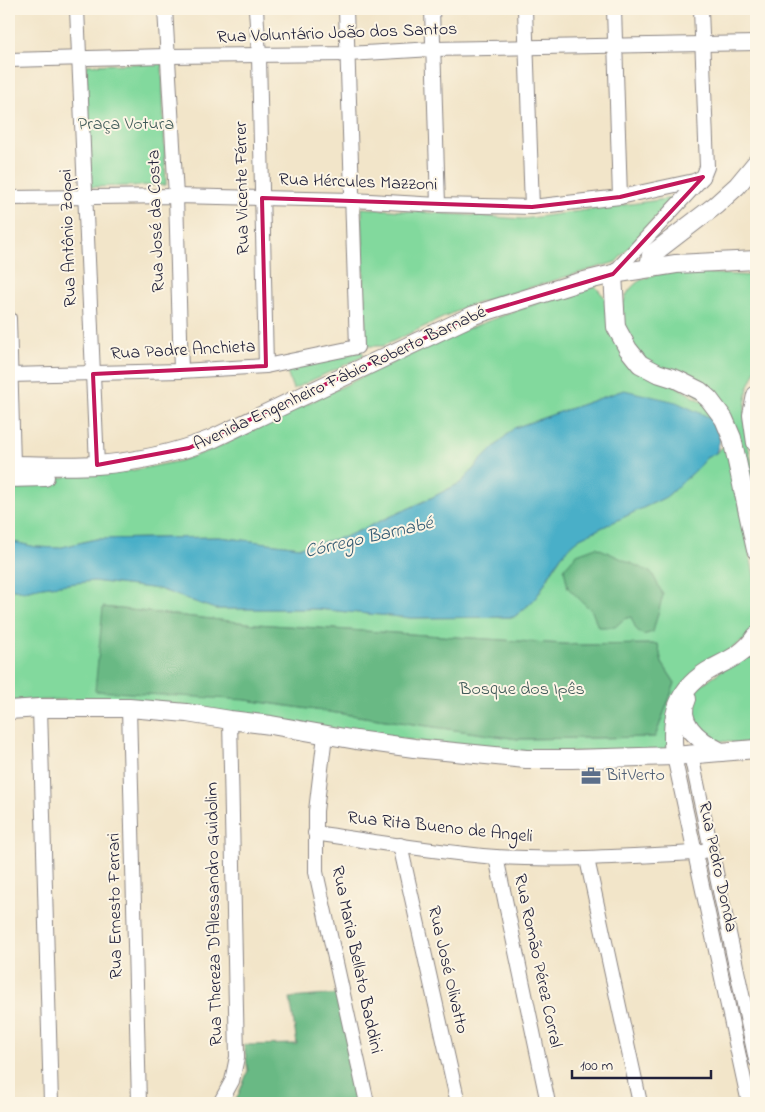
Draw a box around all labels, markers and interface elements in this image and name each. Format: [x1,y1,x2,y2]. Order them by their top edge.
street label: Rua Voluntário João dos Santos [216,17,458,51]
park label: Praça Votura [78,112,174,138]
street label: Rua Vicente Férrer [229,121,257,255]
street label: Rua José da Costa [142,149,172,293]
street label: Rua Hércules Mazzoni [278,167,438,199]
street label: Rua Antônio Zoppi [54,169,84,307]
street label: Avenida Engenheiro Fábio Roberto Barnabé [190,299,492,459]
street label: Rua Padre Anchieta [110,334,256,368]
water label: Córrego Barnabé [302,510,437,567]
park label: Bosque dos Ipês [458,677,585,703]
place label: BitVerto [605,763,665,789]
office icon: BitVerto [580,765,602,787]
street label: Rua Thereza D'Alessandro Guidolim [200,782,230,1046]
street label: Rua Pedro Donda [690,799,744,935]
street label: Rua Rita Bueno de Angeli [346,805,534,852]
street label: Rua Ernesto Ferrari [102,833,130,979]
street label: Rua Maria Bellato Baddini [323,864,389,1056]
street label: Rua Romão Pérez Corral [506,872,568,1050]
street label: Rua José Olivatto [420,903,474,1037]
scale bar [572,1047,711,1079]
text: 100 m [580,1055,613,1077]

